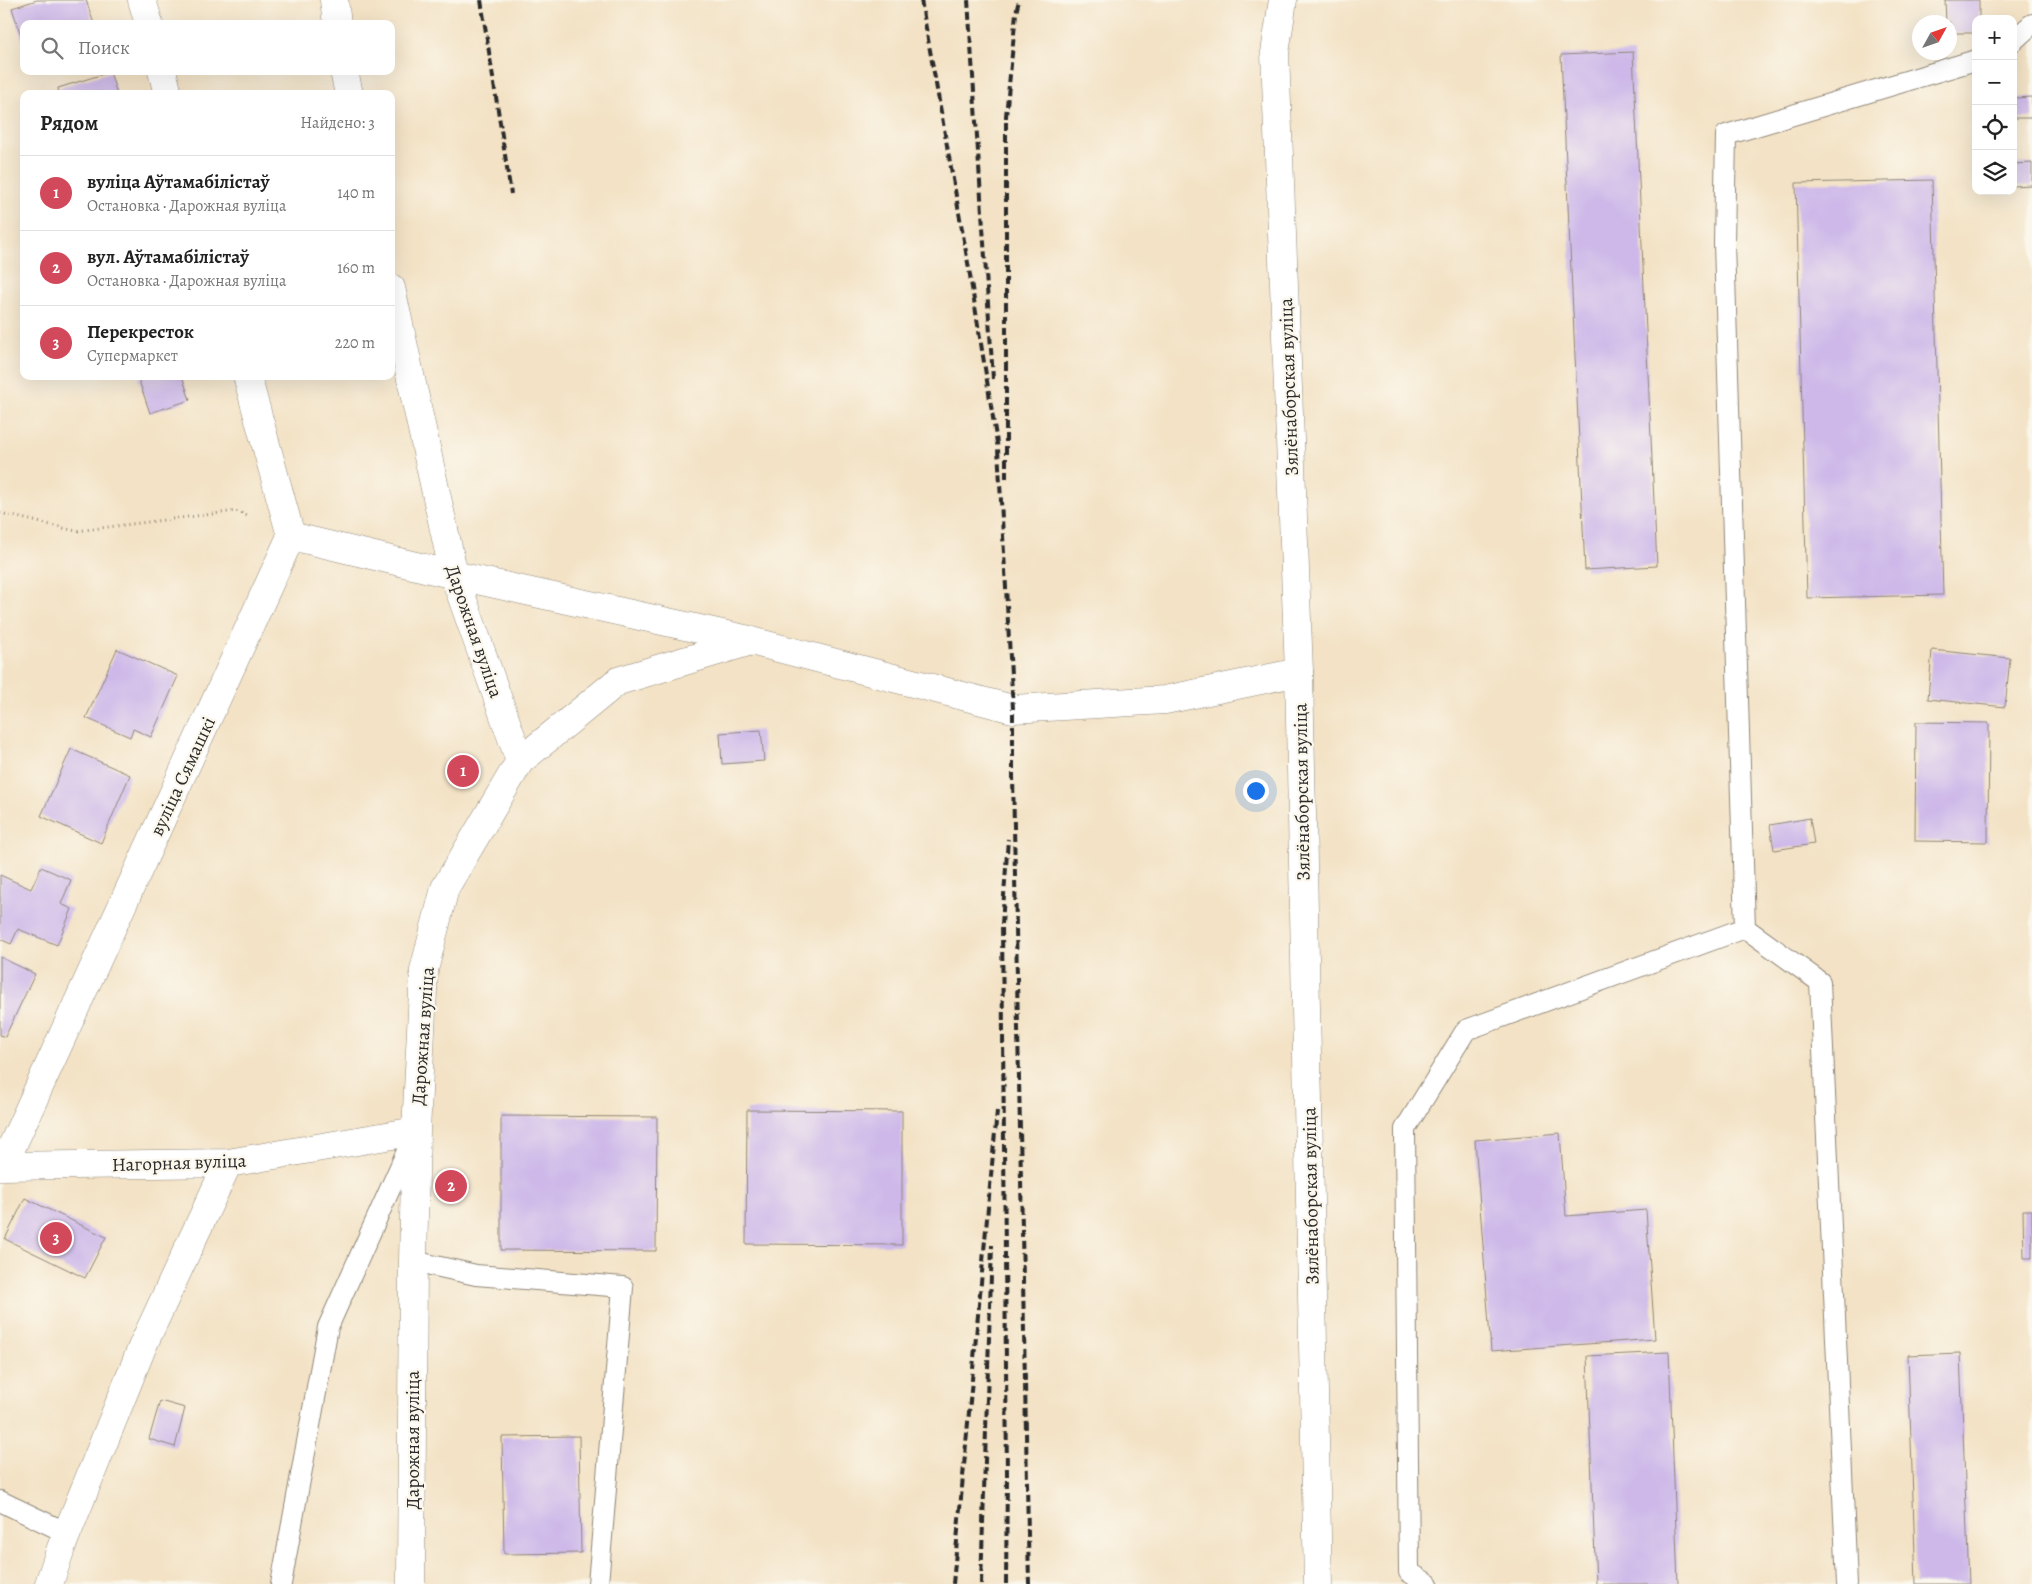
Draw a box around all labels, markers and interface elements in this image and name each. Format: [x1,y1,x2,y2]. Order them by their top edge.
north arrow [1912,15,1957,60]
map controls [1972,15,2017,195]
button: + [1972,15,2017,60]
search box [20,20,395,75]
icon: search [38,34,66,62]
text: Поиск [78,35,130,61]
button: − [1972,60,2017,105]
button: locate [1972,105,2017,150]
text: Рядом [40,109,98,137]
text: Найдено: 3 [300,112,375,134]
button: layers [1972,150,2017,195]
text: вуліца Аўтамабілістаў [87,169,270,195]
text: 1 [53,182,59,204]
text: 140 m [337,182,375,204]
text: Остановка · Дарожная вуліца [87,195,286,217]
text: вул. Аўтамабілістаў [87,244,249,270]
text: 2 [52,257,60,279]
text: 160 m [337,257,375,279]
text: Остановка · Дарожная вуліца [87,270,286,292]
street label: Зялёнаборская вуліца [1273,297,1305,476]
text: Перекресток [87,319,194,345]
text: 3 [53,332,59,354]
text: 220 m [335,332,375,354]
text: Супермаркет [87,345,178,367]
street label: Дарожная вуліца [439,561,509,701]
street label: Зялёнаборская вуліца [1287,703,1317,881]
street label: вуліца Сямашкі [144,713,222,840]
pin: 1 [447,752,479,790]
your location [1243,778,1269,804]
street label: Дарожная вуліца [405,966,441,1106]
street label: Зялёнаборская вуліца [1296,1107,1326,1285]
street label: Нагорная вуліца [111,1148,247,1178]
pin: 2 [435,1167,467,1205]
pin: 3 [40,1219,72,1257]
street label: Дарожная вуліца [400,1370,426,1509]

